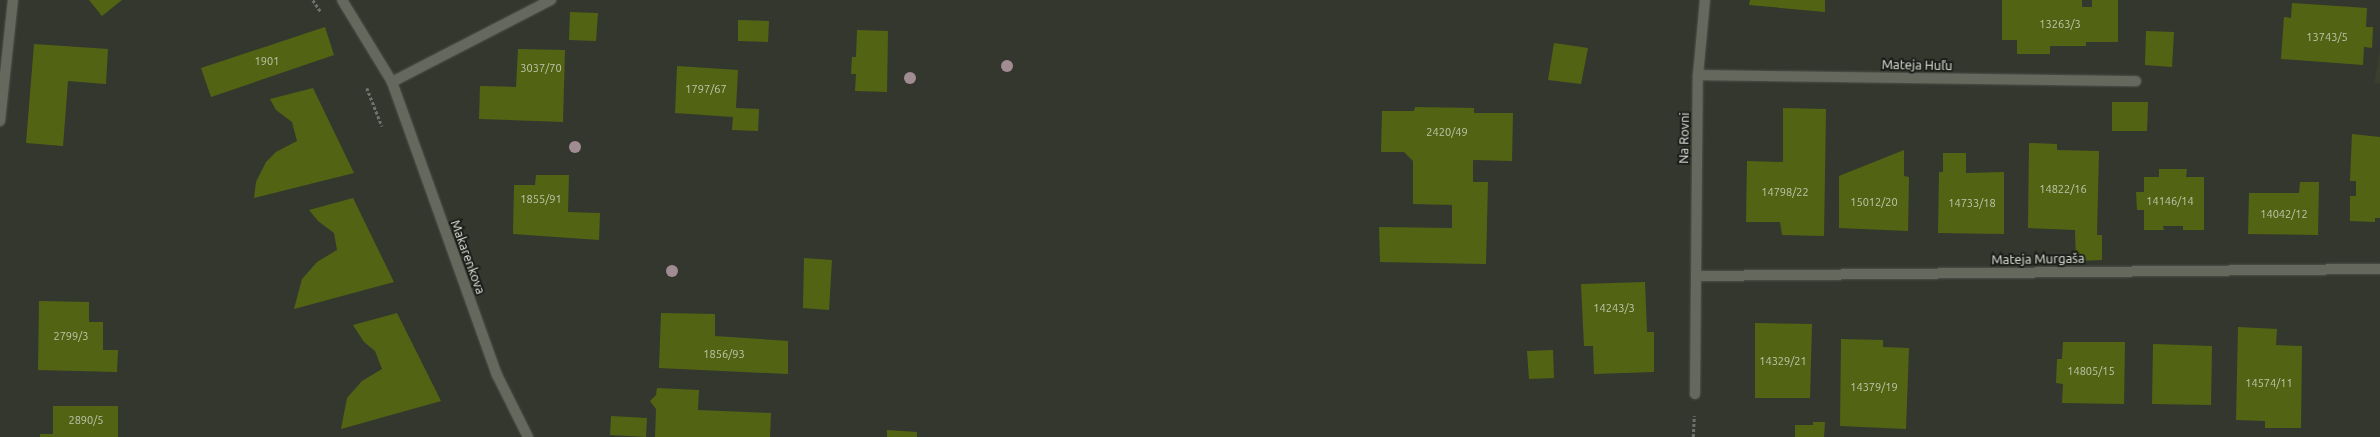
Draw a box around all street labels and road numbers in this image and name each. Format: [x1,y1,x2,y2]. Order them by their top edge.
street label: Mateja Huľu [1882,57,1952,73]
street label: Na Rovni [1676,112,1692,164]
street label: Makarenkova [447,218,489,296]
street label: Mateja Murgaša [1991,250,2085,268]

